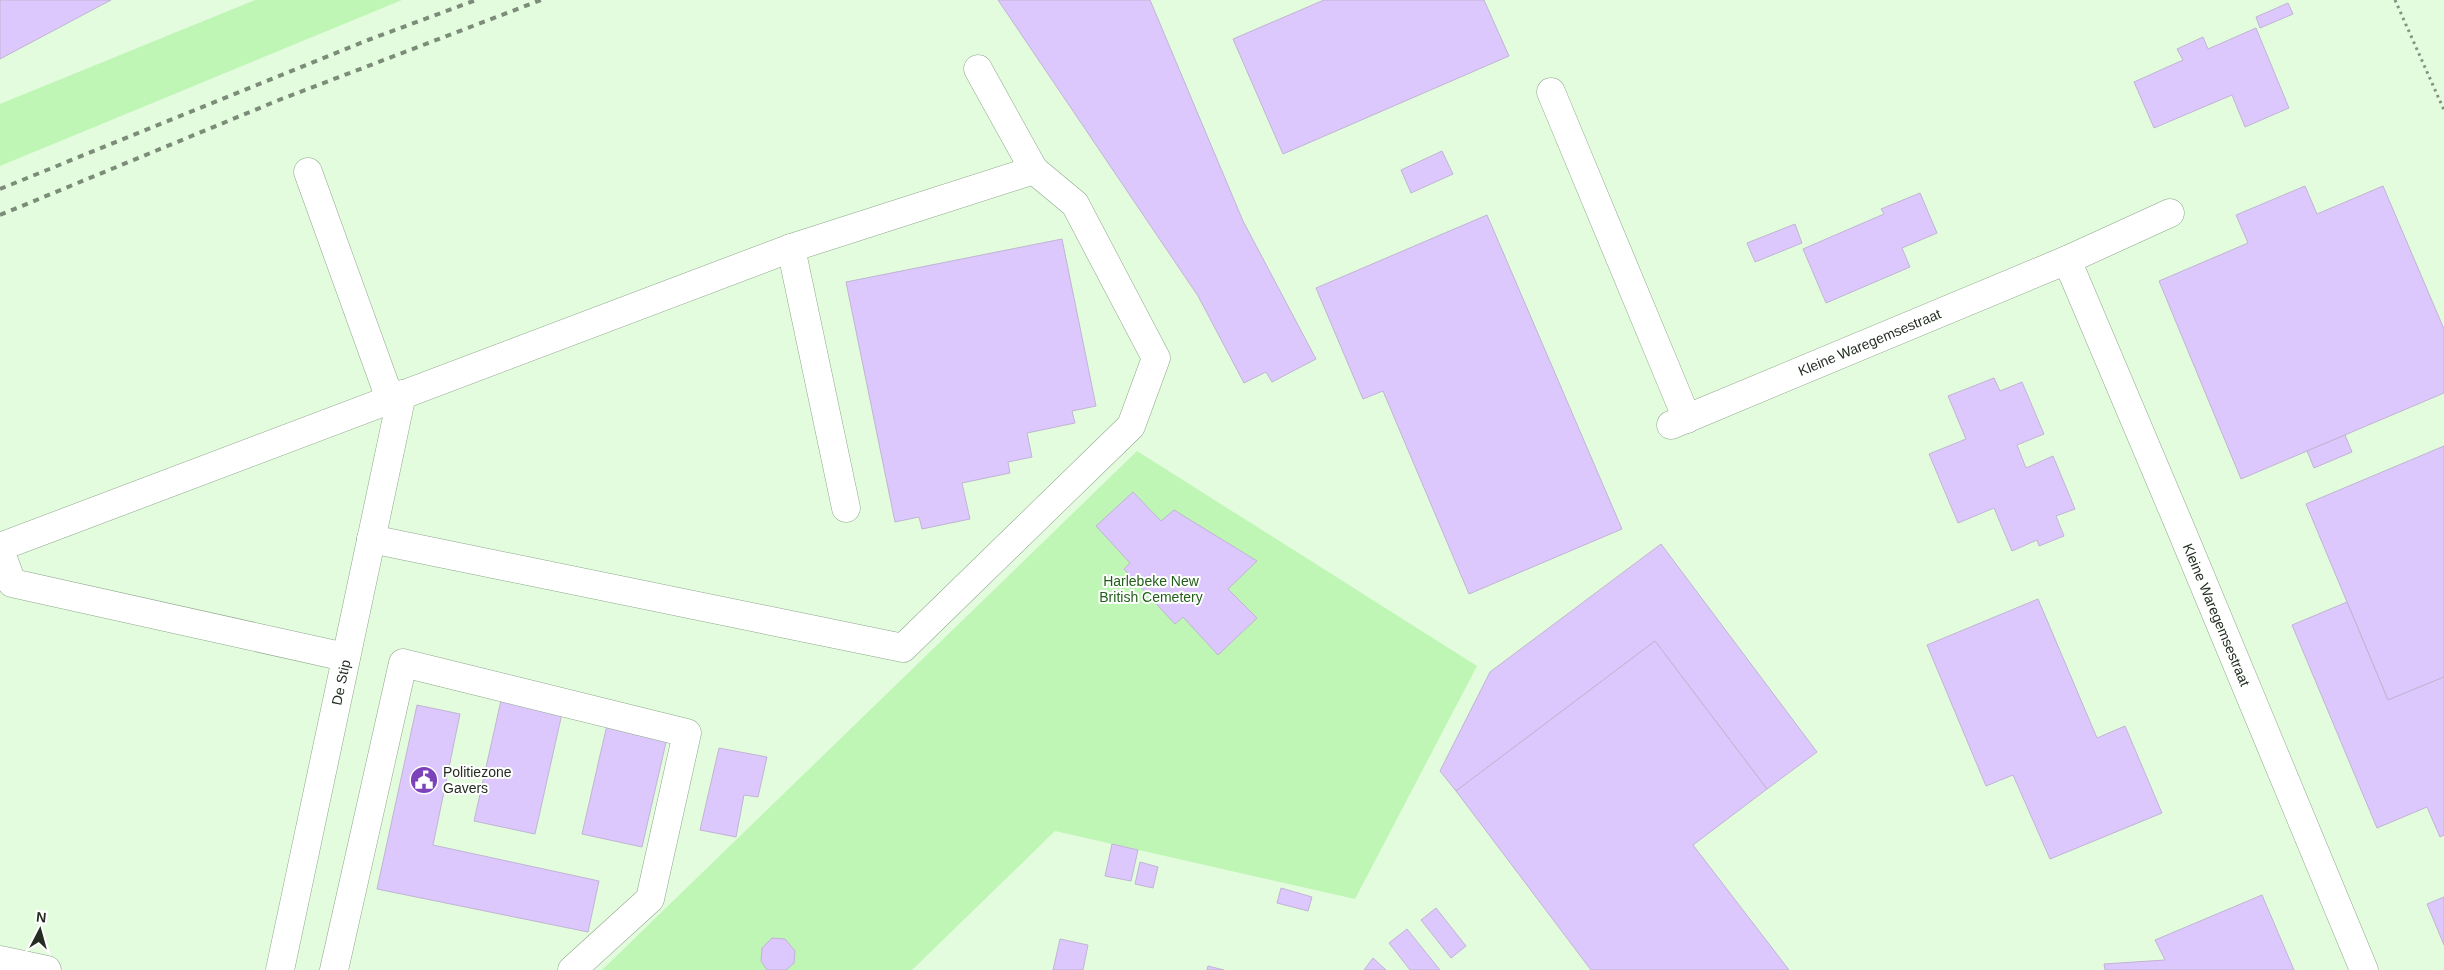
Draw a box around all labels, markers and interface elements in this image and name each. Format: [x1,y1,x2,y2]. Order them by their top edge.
street label: Kleine Waregemsestraat [1796,305,1943,379]
street label: Kleine Waregemsestraat [2180,541,2253,689]
park label: Harlebeke New British Cemetery [1099,573,1203,605]
street label: De Stip [328,658,354,707]
place label: Politiezone Gavers [443,764,512,796]
public building icon: Politiezone Gavers [409,765,439,795]
north arrow [15,905,65,955]
text: N [35,909,47,926]

